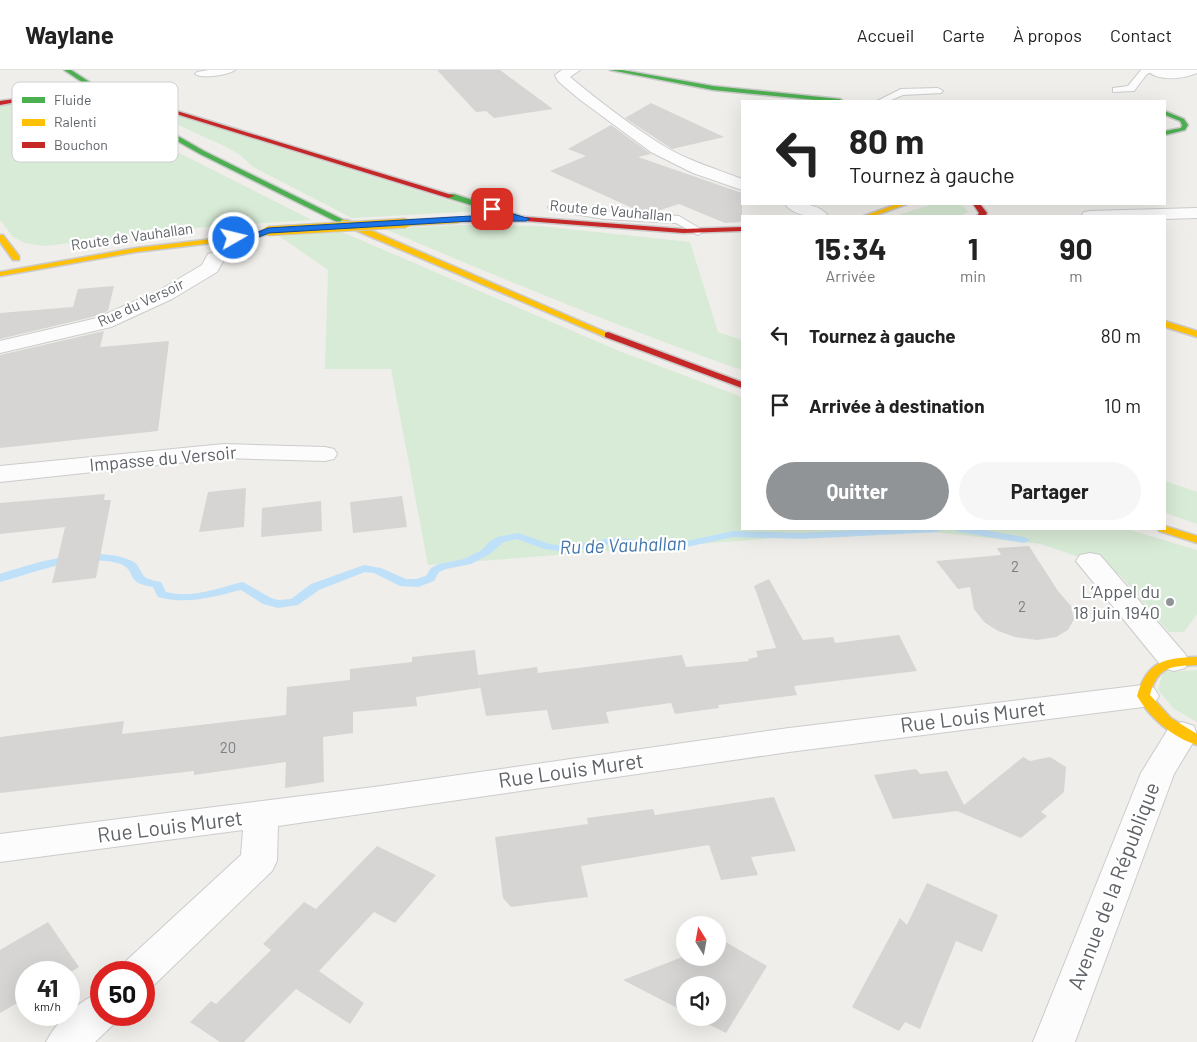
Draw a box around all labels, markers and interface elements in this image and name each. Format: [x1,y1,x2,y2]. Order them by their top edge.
text: Waylane [25,20,114,49]
text: Accueil [857,24,914,46]
text: Carte [942,24,985,46]
text: À propos [1013,24,1082,46]
text: Contact [1110,24,1172,46]
legend [12,82,178,162]
text: Fluide [54,91,91,108]
text: Ralenti [54,113,97,130]
text: 80 m [849,119,924,161]
icon: left [766,120,831,185]
text: Bouchon [54,136,108,153]
text: Tournez à gauche [849,161,1015,187]
pin [471,188,513,230]
icon: arrive [478,195,506,223]
street label: Route de Vauhallan [549,196,673,224]
position arrow [207,211,259,263]
street label: Route de Vauhallan [70,219,194,253]
text: 15:34 [814,230,887,266]
text: 1 [968,230,978,266]
text: 90 [1059,230,1092,266]
text: Arrivée [826,266,875,285]
text: min [960,266,986,285]
text: m [1069,266,1083,285]
street label: Rue du Versoir [94,274,187,330]
icon: left [766,321,794,349]
text: Tournez à gauche [809,324,956,347]
text: 80 m [1101,324,1141,347]
icon: arrive [766,391,794,419]
text: Arrivée à destination [809,394,985,417]
text: 10 m [1104,394,1141,417]
street label: Impasse du Versoir [89,441,238,475]
button: Quitter [766,462,949,520]
button: Partager [959,462,1141,520]
water label: Ru de Vauhallan [559,531,687,558]
house number: 2 [1011,557,1019,575]
place label: L’Appel du 18 juin 1940 [1073,580,1160,623]
marker: L’Appel du 18 juin 1940 [1164,596,1176,608]
house number: 2 [1018,597,1026,615]
street label: Rue Louis Muret [899,694,1047,737]
house number: 20 [220,738,236,756]
street label: Rue Louis Muret [497,747,645,792]
street label: Avenue de la République [1061,778,1164,993]
street label: Rue Louis Muret [96,804,244,847]
north arrow [676,916,726,966]
map controls [676,916,726,1026]
speed limit sign: 50 [90,961,155,1026]
text: 41 [37,972,58,1002]
button: sound [676,976,726,1026]
text: km/h [34,999,61,1013]

